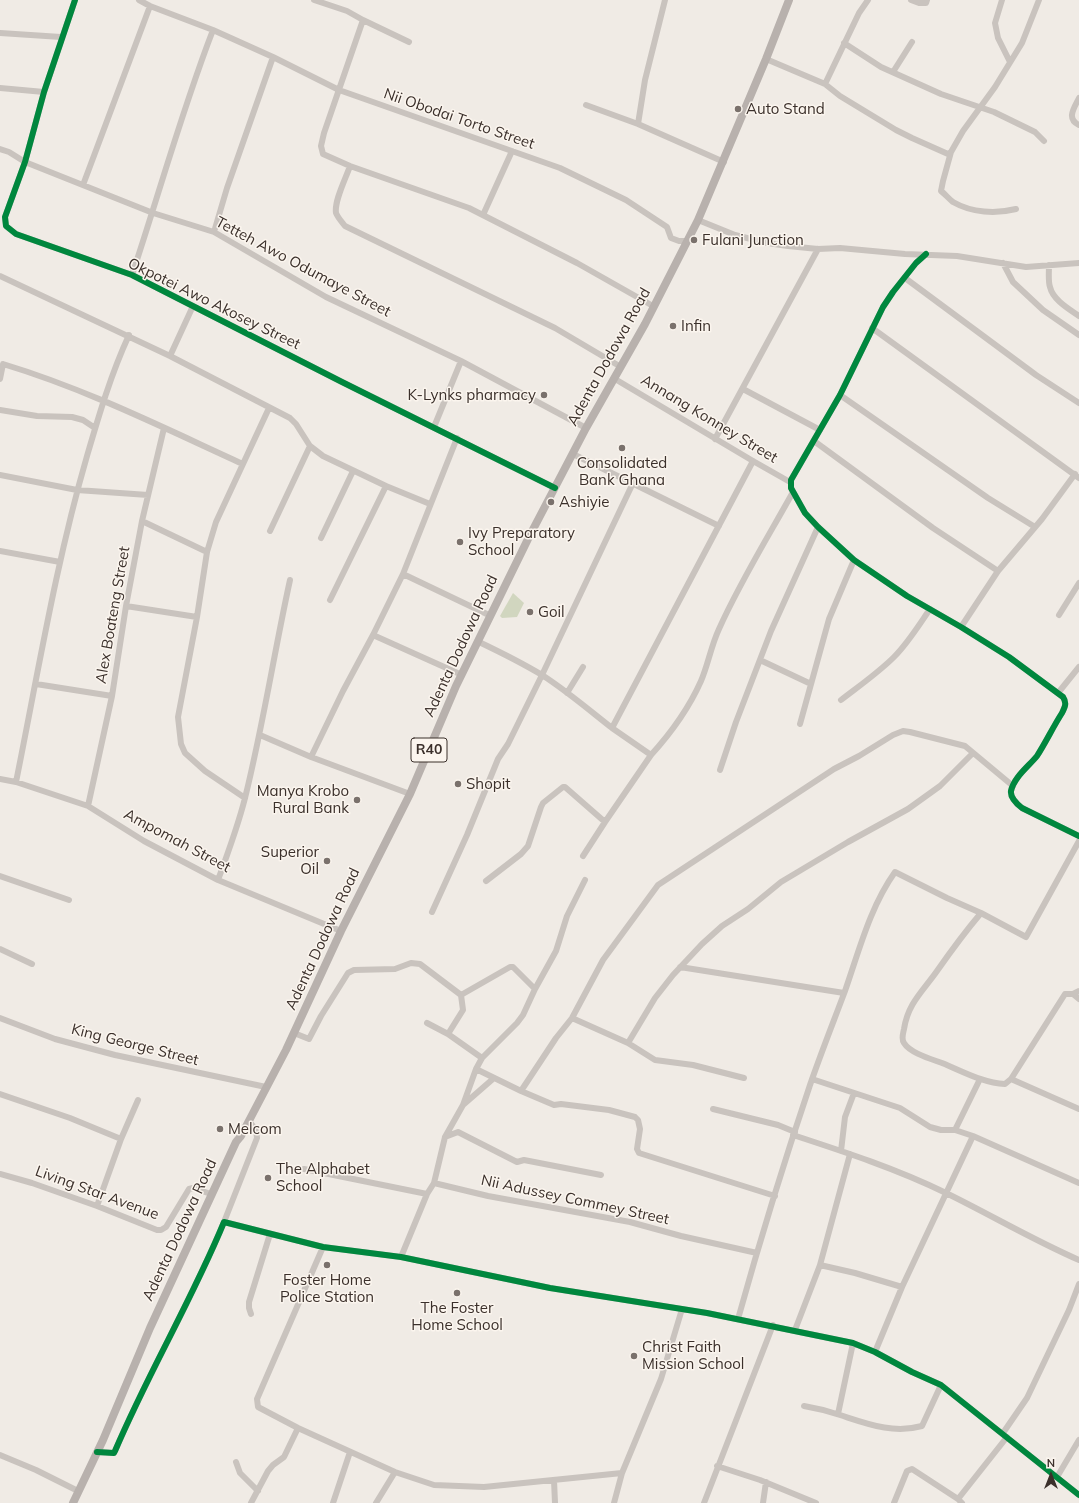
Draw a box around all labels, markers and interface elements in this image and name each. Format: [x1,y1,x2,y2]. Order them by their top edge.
street label: Nii Obodai Torto Street [381,85,537,153]
place label: Auto Stand [746,100,825,118]
marker: Auto Stand [733,104,743,114]
street label: Tetteh Awo Odumaye Street [212,213,394,321]
place label: Fulani Junction [702,231,804,249]
marker: Fulani Junction [689,235,699,245]
street label: Okpotei Awo Akosey Street [125,254,303,354]
street label: Adenta Dodowa Road [564,285,654,429]
place label: Infin [681,317,711,335]
marker: Infin [668,321,678,331]
street label: Annang Konney Street [637,371,781,467]
place label: K-Lynks pharmacy [407,386,536,404]
marker: K-Lynks pharmacy [539,390,549,400]
marker: Consolidated Bank Ghana [617,443,627,453]
place label: Consolidated Bank Ghana [577,454,667,489]
place label: Ashiyie [559,493,609,511]
marker: Ashiyie [546,497,556,507]
place label: Ivy Preparatory School [468,524,575,559]
marker: Ivy Preparatory School [455,537,465,547]
street label: Alex Boateng Street [92,545,134,685]
street label: Adenta Dodowa Road [420,572,502,720]
place label: Goil [538,603,565,621]
marker: Goil [525,607,535,617]
road number: R40 [411,738,447,762]
place label: Shopit [466,775,511,793]
marker: Shopit [453,779,463,789]
place label: Manya Krobo Rural Bank [257,782,349,817]
marker: Manya Krobo Rural Bank [352,795,362,805]
street label: Ampomah Street [121,805,233,877]
place label: Superior Oil [261,843,319,878]
marker: Superior Oil [322,856,332,866]
street label: Adenta Dodowa Road [282,865,364,1013]
street label: King George Street [70,1020,200,1070]
place label: Melcom [228,1120,282,1138]
marker: Melcom [215,1124,225,1134]
street label: Adenta Dodowa Road [139,1156,221,1304]
place label: The Alphabet School [276,1160,370,1195]
street label: Living Star Avenue [33,1162,161,1224]
street label: Nii Adussey Commey Street [479,1171,671,1229]
marker: The Alphabet School [263,1173,273,1183]
marker: Foster Home Police Station [322,1260,332,1270]
place label: Foster Home Police Station [280,1271,374,1306]
marker: The Foster Home School [452,1288,462,1298]
place label: The Foster Home School [411,1299,503,1334]
place label: Christ Faith Mission School [642,1338,744,1373]
marker: Christ Faith Mission School [629,1351,639,1361]
north arrow [1031,1455,1071,1495]
text: N [1047,1456,1055,1470]

